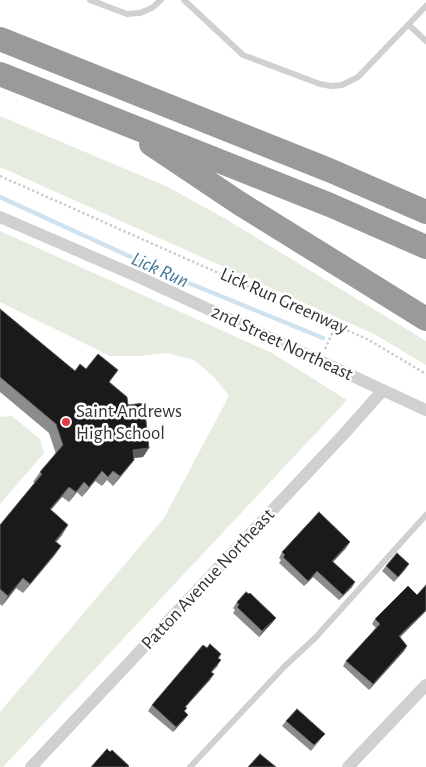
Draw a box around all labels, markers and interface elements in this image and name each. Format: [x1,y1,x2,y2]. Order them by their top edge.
water label: Lick Run [128,247,192,293]
street label: Lick Run Greenway [217,263,351,339]
street label: 2nd Street Northeast [208,300,356,386]
place label: Saint Andrews High School [76,400,182,444]
marker: Saint Andrews High School [60,416,72,428]
street label: Patton Avenue Northeast [137,504,279,654]

